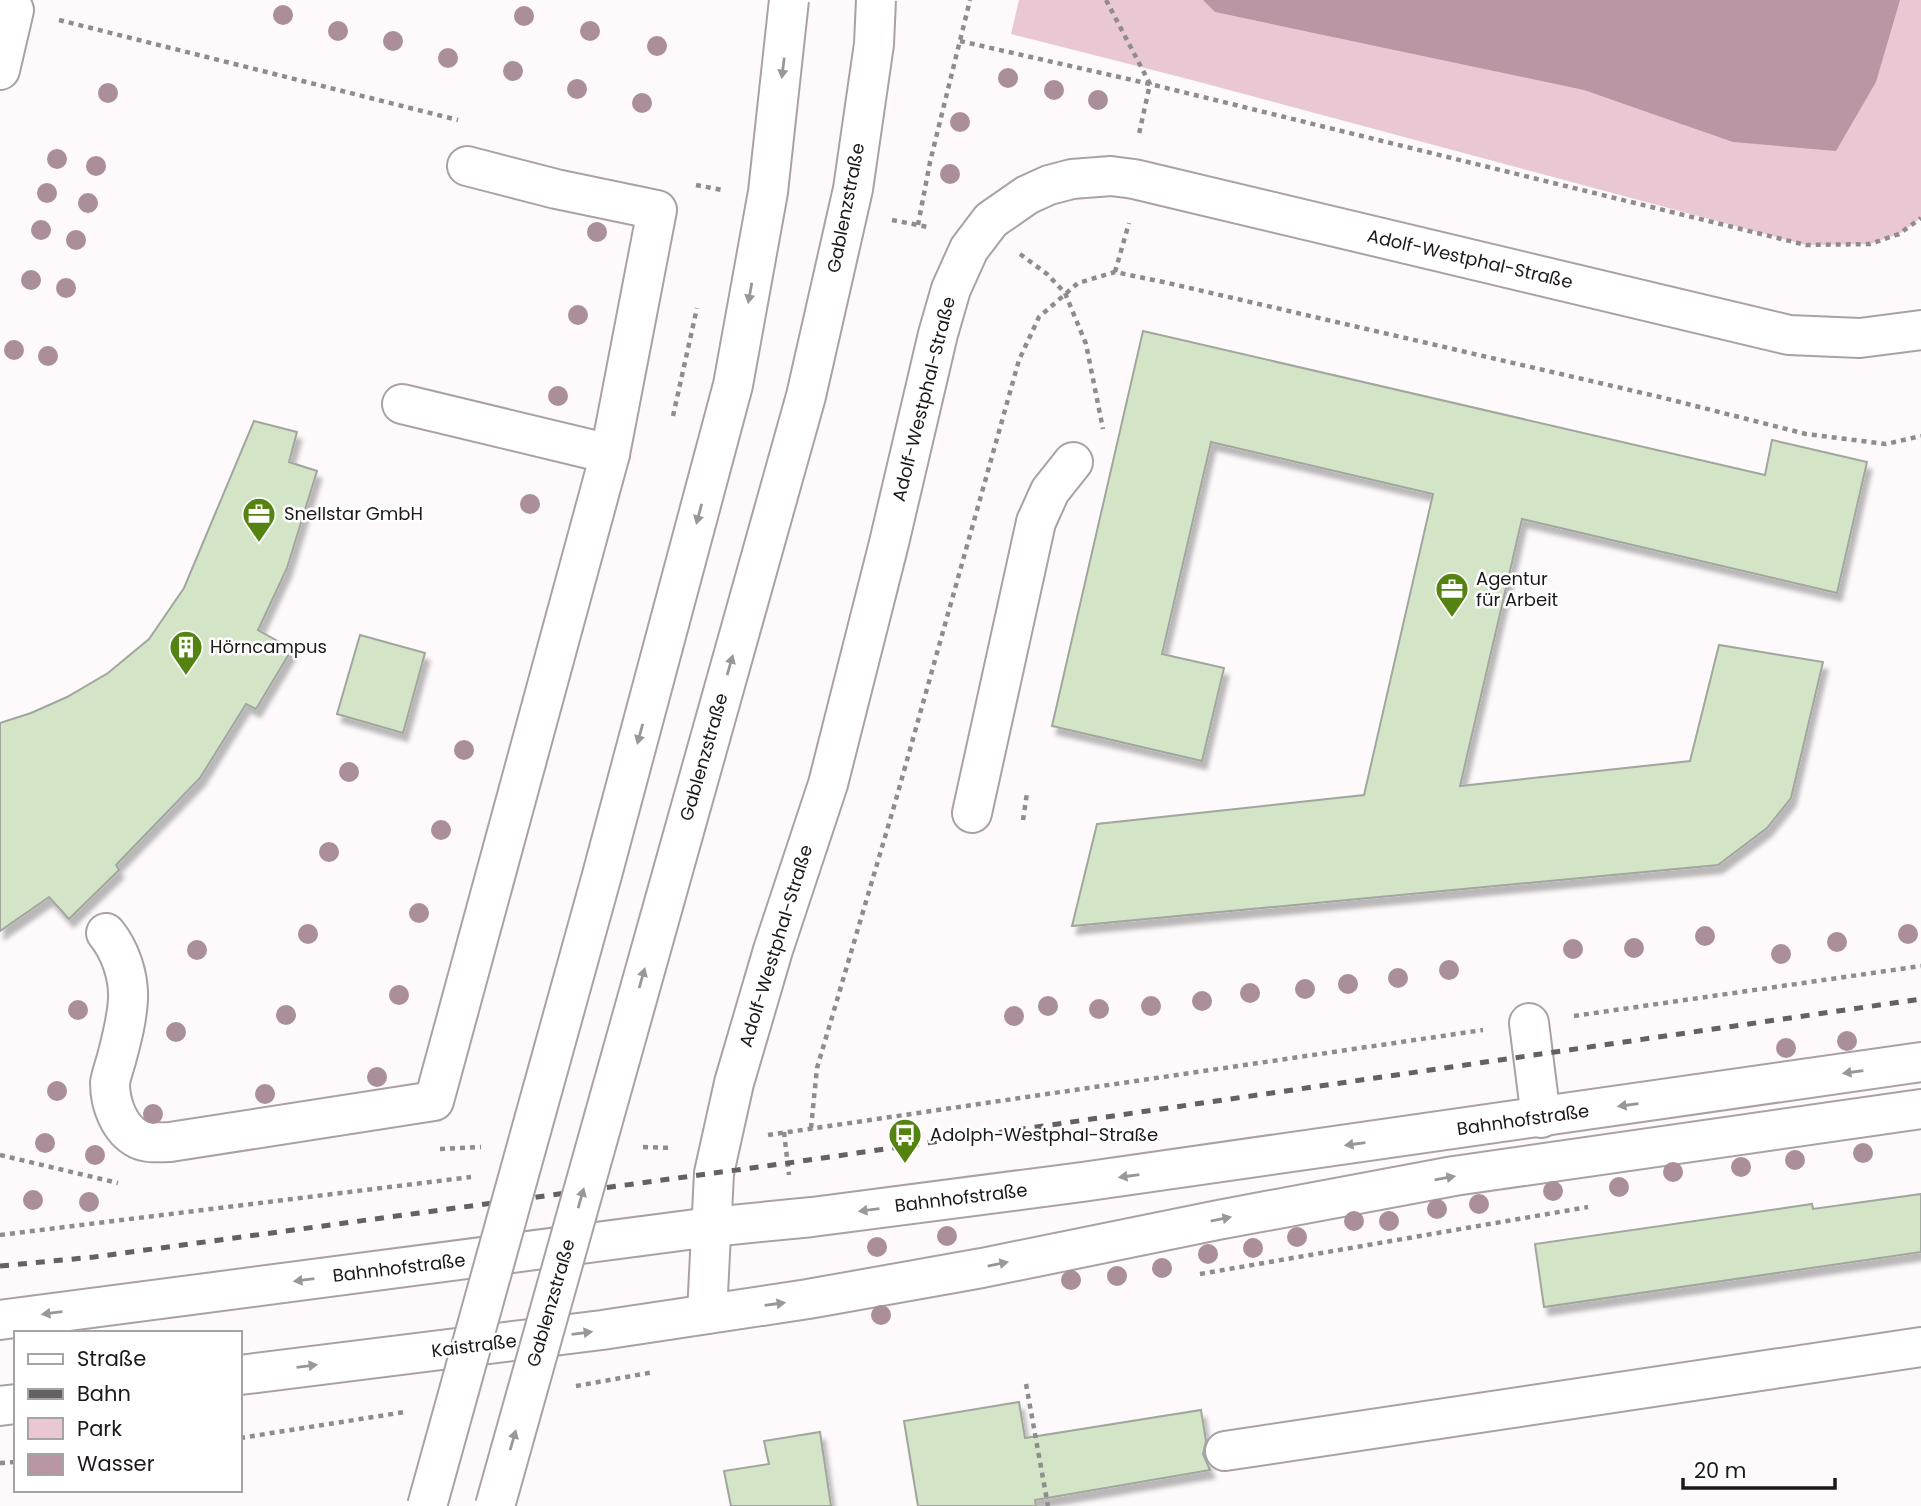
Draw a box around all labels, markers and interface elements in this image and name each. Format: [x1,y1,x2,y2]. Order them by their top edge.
one-way arrow [777,57,788,79]
street label: Gablenzstraße [821,141,870,275]
street label: Adolf-Westphal-Straße [1365,223,1575,294]
one-way arrow [744,282,755,304]
street label: Adolf-Westphal-Straße [886,294,961,504]
office icon: Snellstar GmbH [240,495,278,544]
place label: Snellstar GmbH [284,501,423,526]
one-way arrow [693,504,703,525]
place label: Agentur für Arbeit [1476,566,1558,612]
office icon: Agentur für Arbeit [1433,570,1471,619]
building icon: Hörncampus [167,628,205,677]
place label: Hörncampus [210,634,327,659]
one-way arrow [725,654,736,676]
street label: Gablenzstraße [673,690,734,824]
one-way arrow [634,723,645,745]
street label: Adolf-Westphal-Straße [733,842,818,1050]
one-way arrow [637,967,648,989]
one-way arrow [1842,1067,1864,1078]
street label: Bahnhofstraße [1455,1098,1591,1141]
one-way arrow [1617,1100,1639,1111]
bus stop icon: Adolph-Westphal-Straße [886,1116,924,1165]
place label: Adolph-Westphal-Straße [930,1122,1158,1147]
one-way arrow [1344,1139,1366,1150]
one-way arrow [1118,1170,1140,1181]
one-way arrow [1434,1172,1456,1183]
street label: Bahnhofstraße [893,1177,1029,1218]
one-way arrow [576,1186,587,1208]
one-way arrow [857,1205,879,1216]
one-way arrow [1210,1213,1232,1224]
street label: Gablenzstraße [520,1236,581,1370]
street label: Bahnhofstraße [331,1247,467,1288]
one-way arrow [987,1259,1009,1270]
one-way arrow [292,1275,314,1286]
one-way arrow [764,1299,786,1310]
one-way arrow [41,1308,63,1319]
one-way arrow [571,1327,593,1338]
street label: Kaistraße [430,1328,518,1363]
legend [14,1331,242,1492]
text: Straße [77,1344,146,1373]
one-way arrow [297,1361,319,1372]
text: Bahn [77,1379,131,1408]
text: Park [77,1414,122,1443]
one-way arrow [508,1429,519,1451]
scale bar [1683,1446,1835,1490]
text: Wasser [77,1449,155,1478]
text: 20 m [1694,1456,1747,1485]

